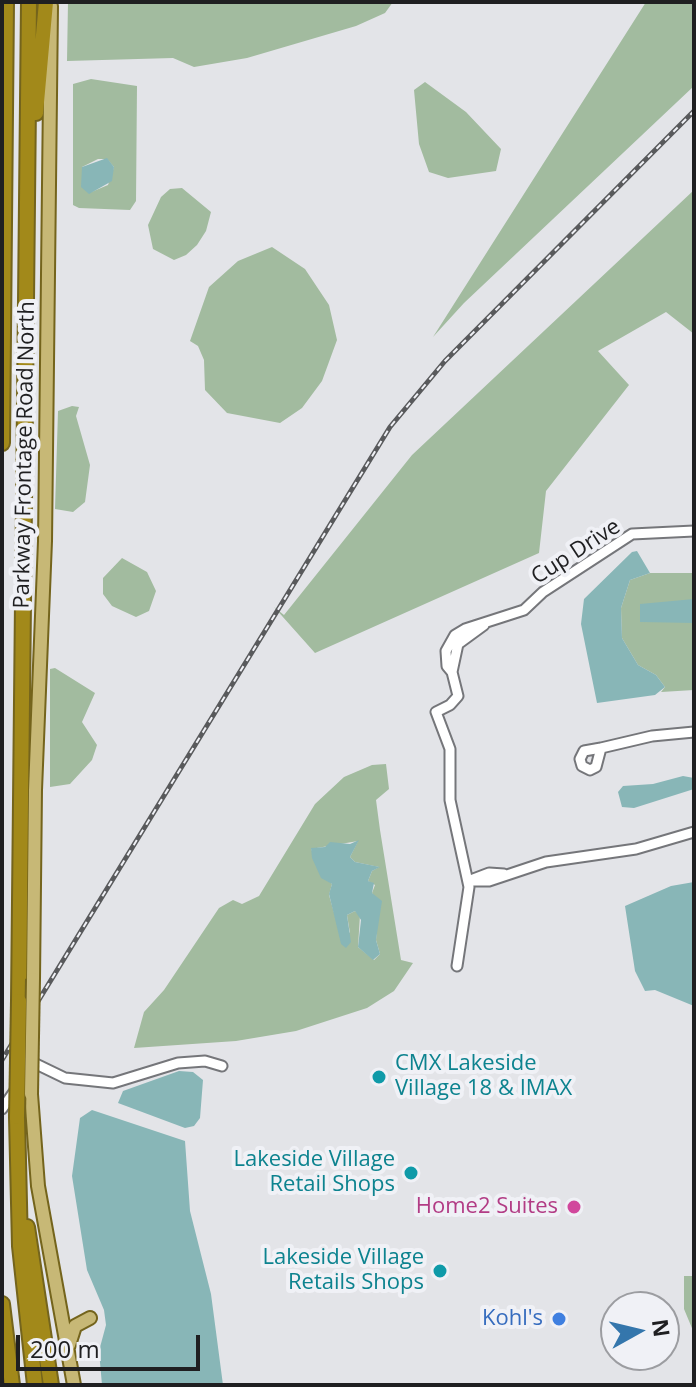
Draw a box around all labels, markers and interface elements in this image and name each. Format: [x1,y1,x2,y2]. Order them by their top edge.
street label: Parkway Frontage Road North [9,301,41,609]
street label: Cup Drive [527,514,625,590]
place label: CMX Lakeside Village 18 & IMAX [395,1051,572,1102]
marker: CMX Lakeside Village 18 & IMAX [370,1068,388,1086]
place label: Lakeside Village Retail Shops [234,1147,395,1198]
marker: Lakeside Village Retail Shops [402,1164,420,1182]
place label: Home2 Suites [416,1194,558,1220]
marker: Home2 Suites [565,1198,583,1216]
place label: Lakeside Village Retails Shops [263,1245,424,1296]
marker: Lakeside Village Retails Shops [431,1262,449,1280]
north arrow [600,1291,680,1371]
place label: Kohl's [482,1306,543,1332]
marker: Kohl's [550,1310,568,1328]
text: N [646,1317,678,1339]
scale bar [20,1319,204,1369]
text: 200 m [30,1332,100,1365]

